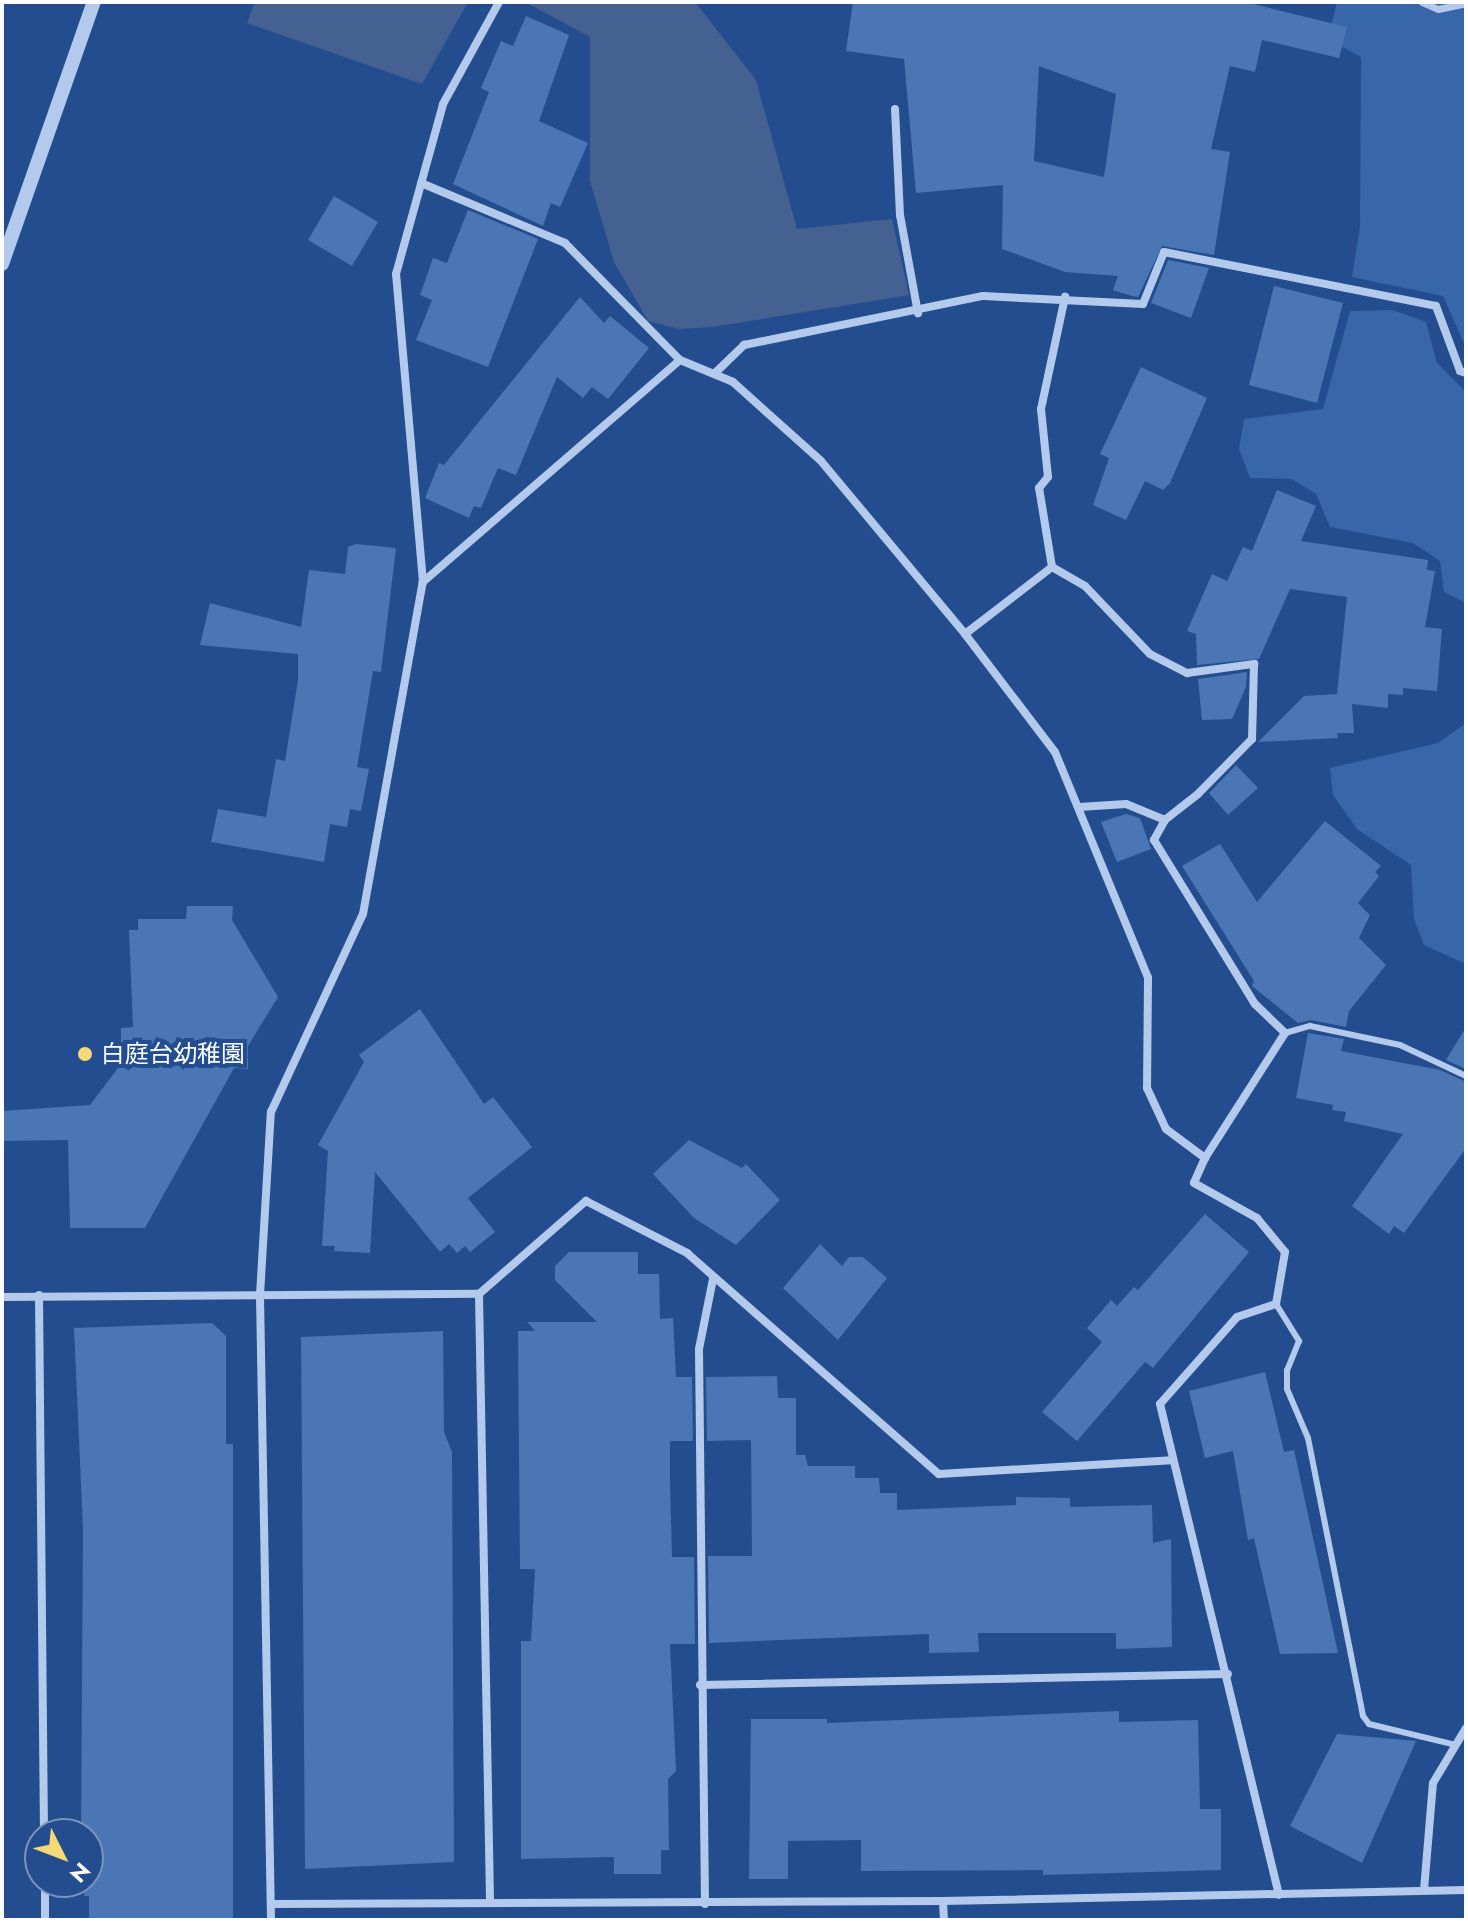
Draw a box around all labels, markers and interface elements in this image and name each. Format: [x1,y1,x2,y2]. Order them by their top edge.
place label: 白庭台幼稚園 [101,1040,245,1068]
marker: 白庭台幼稚園 [76,1045,94,1063]
north arrow [24,1818,104,1898]
text: N [63,1856,98,1890]

